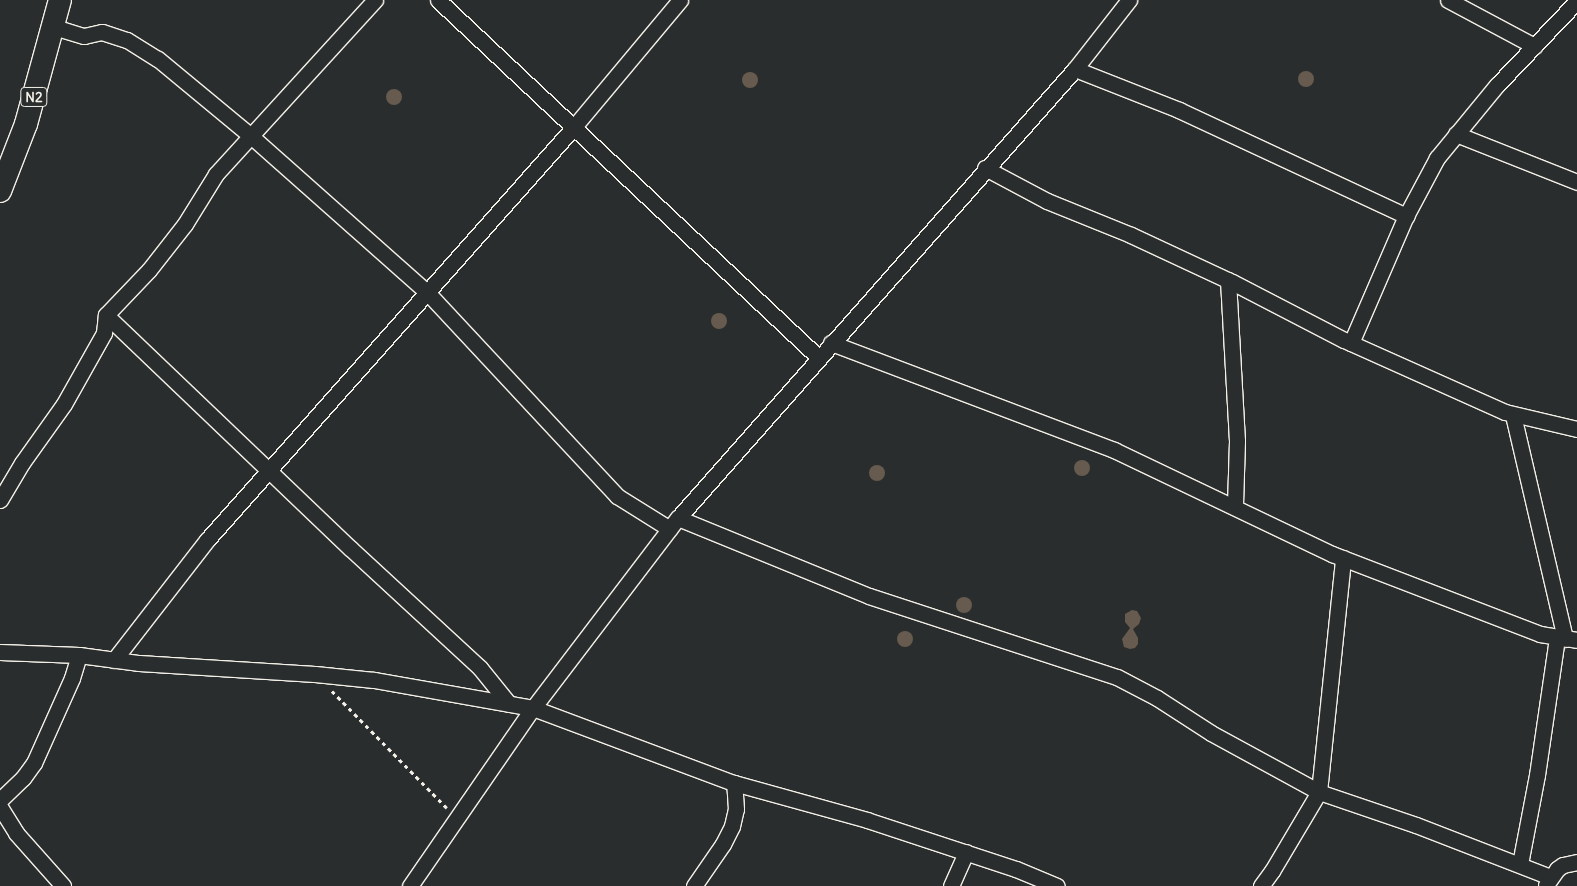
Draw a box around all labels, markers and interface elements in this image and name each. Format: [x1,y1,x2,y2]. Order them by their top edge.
road number: N2 [20,85,48,108]

